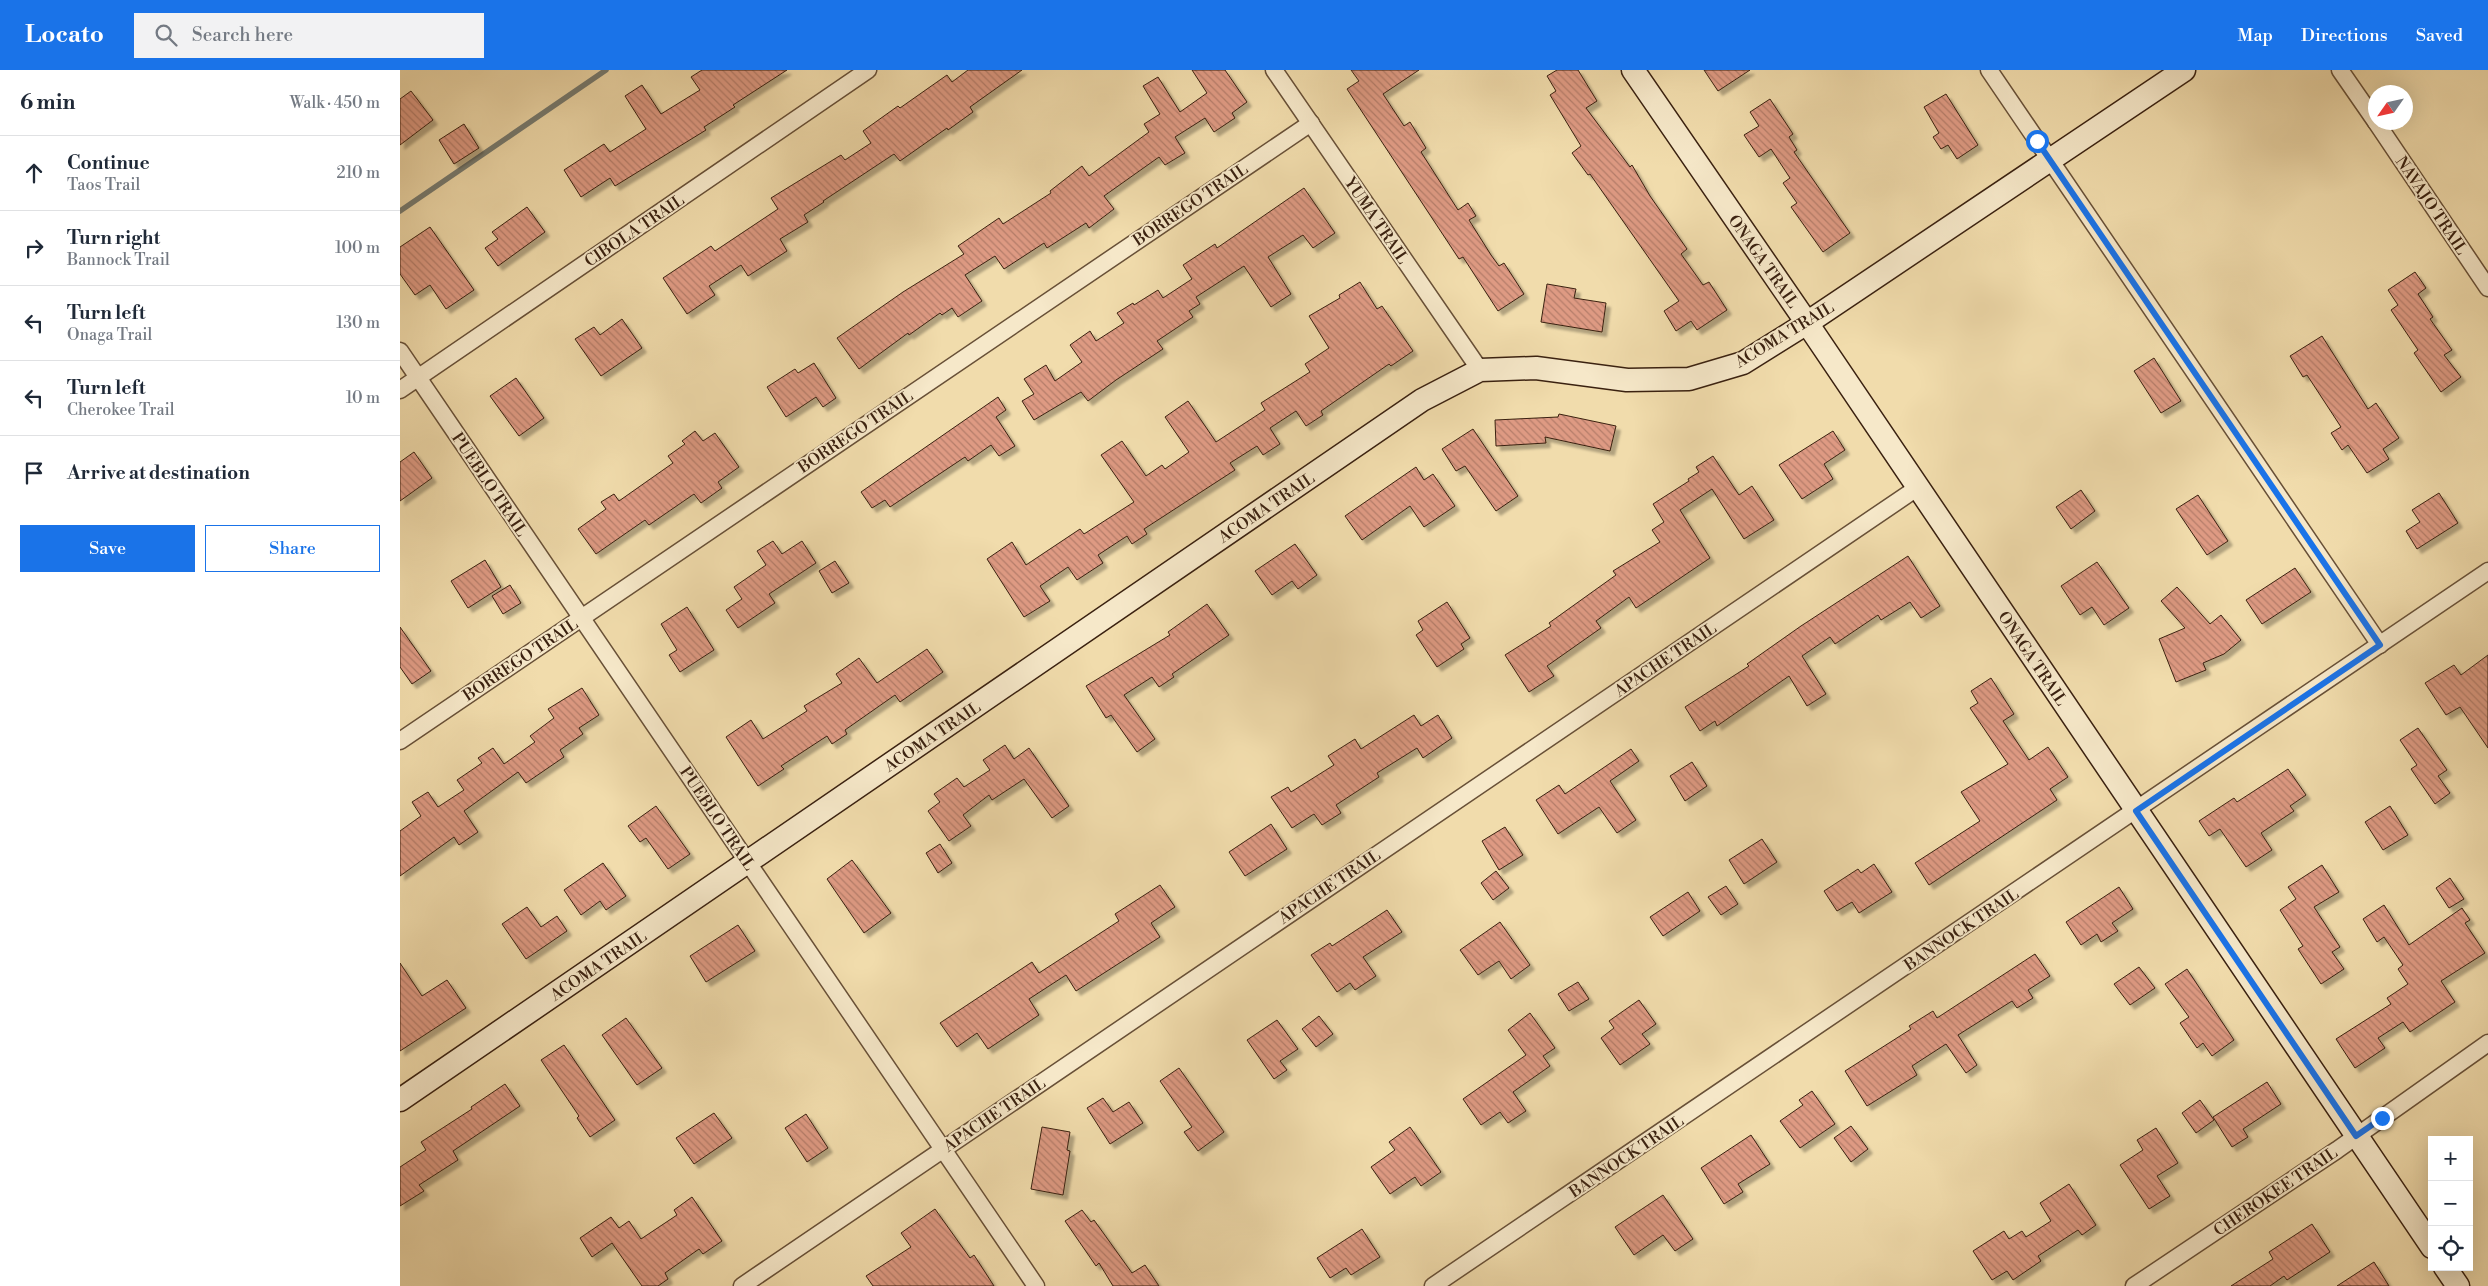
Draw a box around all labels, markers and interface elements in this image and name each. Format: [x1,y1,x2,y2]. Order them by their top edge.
search box [134,13,484,58]
text: Locato [25,20,104,50]
icon: search [152,21,180,49]
text: Search here [192,23,293,47]
text: Map [2237,24,2273,47]
text: Directions [2301,24,2388,47]
text: Saved [2416,24,2463,47]
north arrow [2368,85,2413,130]
text: 6 min [20,90,75,116]
text: Walk · 450 m [290,93,380,113]
route start [2026,130,2049,153]
text: Continue [67,151,150,175]
street label: NAVAJO TRAIL [2391,152,2472,259]
icon: ahead [20,159,48,187]
street label: BORREGO TRAIL [1129,159,1252,251]
text: 210 m [336,163,380,183]
street label: YUMA TRAIL [1339,173,1413,268]
text: Taos Trail [67,175,140,195]
street label: CIBOLA TRAIL [581,190,688,271]
street label: ONAGA TRAIL [1724,211,1803,312]
text: Turn right [67,226,160,250]
icon: right [20,234,48,262]
text: 100 m [335,238,380,258]
text: Bannock Trail [67,250,170,270]
street label: ACOMA TRAIL [1731,297,1838,373]
text: Turn left [67,301,146,325]
icon: left [20,309,48,337]
text: 130 m [336,313,380,333]
text: Onaga Trail [67,325,152,345]
text: Turn left [67,376,146,400]
icon: left [20,384,48,412]
street label: BORREGO TRAIL [794,386,917,478]
text: 10 m [346,388,380,408]
text: Cherokee Trail [67,400,175,420]
street label: PUEBLO TRAIL [447,429,532,541]
icon: arrive [20,459,48,487]
text: Arrive at destination [67,461,250,485]
street label: ACOMA TRAIL [1214,468,1319,548]
button: Save [20,525,195,572]
button: Share [205,525,380,572]
street label: ONAGA TRAIL [1993,608,2071,710]
street label: BORREGO TRAIL [459,614,582,706]
street label: APACHE TRAIL [1610,618,1721,702]
street label: ACOMA TRAIL [880,697,985,777]
street label: PUEBLO TRAIL [675,763,760,875]
street label: APACHE TRAIL [1274,845,1385,929]
street label: BANNOCK TRAIL [1900,884,2023,976]
street label: ACOMA TRAIL [546,926,651,1006]
street label: APACHE TRAIL [939,1073,1050,1157]
route end [2371,1107,2394,1130]
street label: BANNOCK TRAIL [1565,1111,1688,1203]
map controls [2428,1136,2473,1271]
button: + [2428,1136,2473,1181]
street label: CHEROKEE TRAIL [2210,1143,2342,1241]
button: − [2428,1181,2473,1226]
button: locate [2428,1226,2473,1271]

